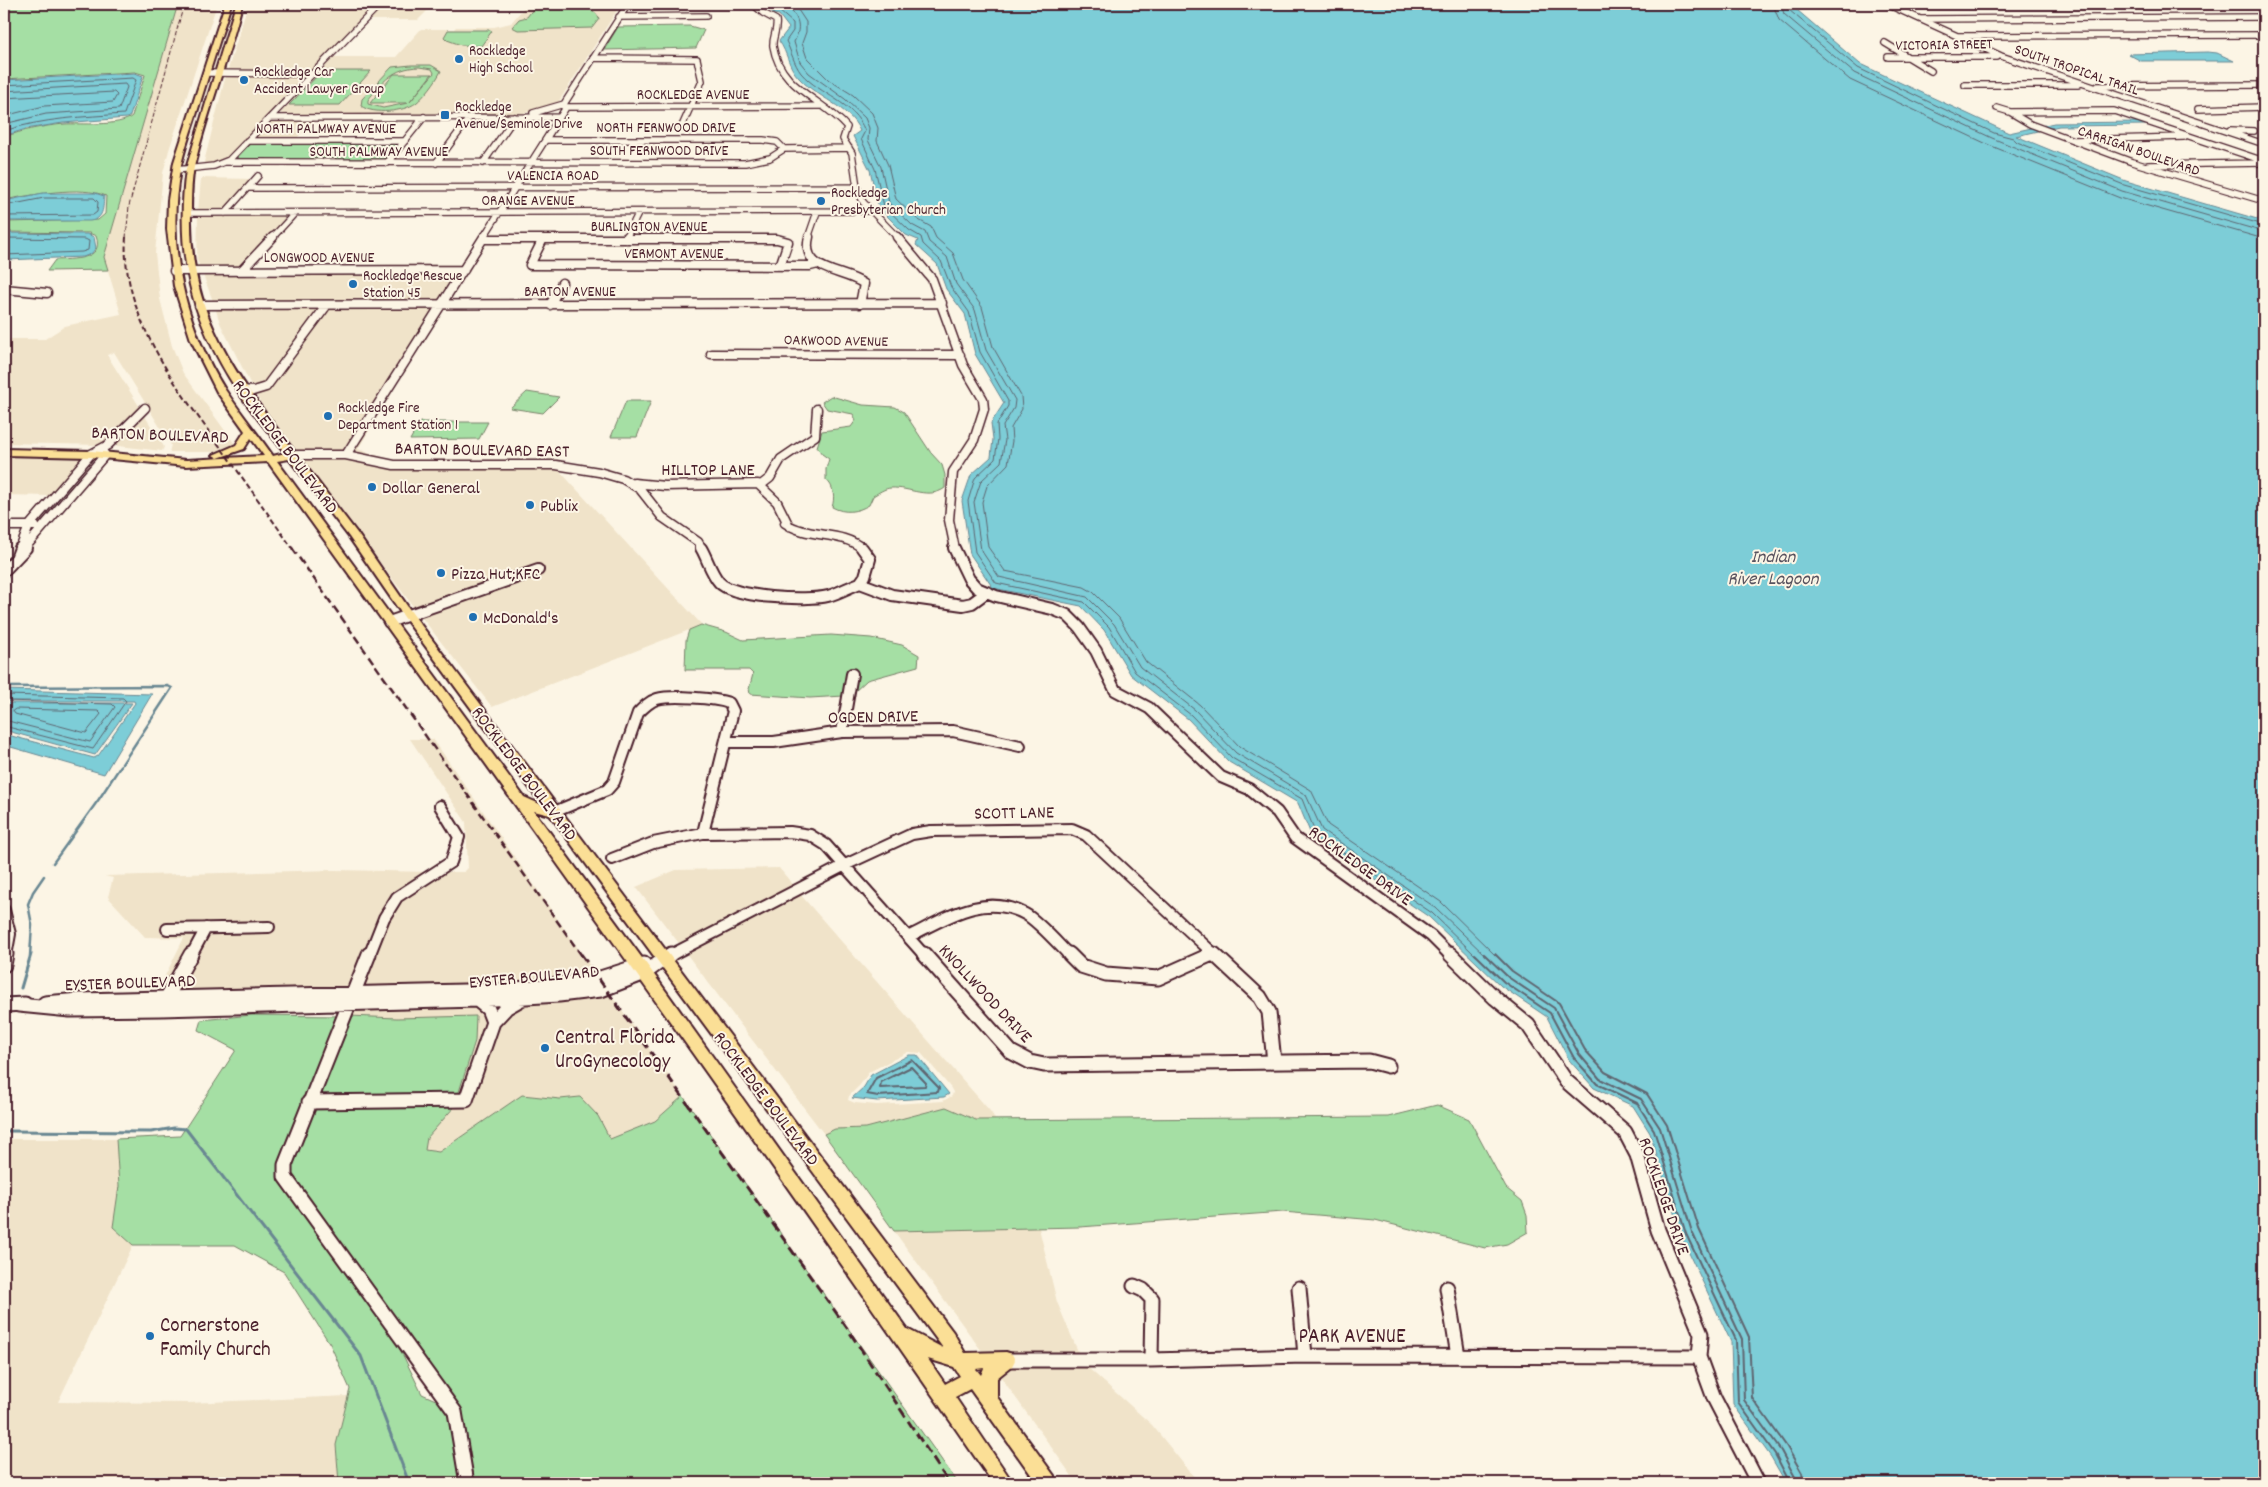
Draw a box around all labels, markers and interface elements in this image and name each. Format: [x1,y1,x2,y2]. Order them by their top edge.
street label: VICTORIA STREET [1895,34,1993,58]
street label: SOUTH TROPICAL TRAIL [2011,39,2142,103]
place label: Rockledge High School [469,41,533,80]
marker: Rockledge High School [453,53,465,65]
place label: Rockledge Car Accident Lawyer Group [254,62,384,101]
marker: Rockledge Car Accident Lawyer Group [238,74,250,86]
street label: ROCKLEDGE AVENUE [637,85,749,107]
place label: Rockledge Avenue/Seminole Drive [455,97,583,136]
marker: Rockledge Avenue/Seminole Drive [439,109,451,121]
street label: NORTH FERNWOOD DRIVE [596,118,736,140]
street label: NORTH PALMWAY AVENUE [256,119,396,141]
street label: CARRIGAN BOULEVARD [2074,121,2203,183]
street label: SOUTH FERNWOOD DRIVE [590,141,728,163]
street label: SOUTH PALMWAY AVENUE [310,142,449,164]
street label: VALENCIA ROAD [507,166,599,188]
place label: Rockledge Presbyterian Church [831,183,946,222]
street label: ORANGE AVENUE [481,191,575,213]
marker: Rockledge Presbyterian Church [815,195,827,207]
street label: BURLINGTON AVENUE [591,217,707,239]
street label: VERMONT AVENUE [624,244,724,266]
street label: LONGWOOD AVENUE [264,248,374,270]
place label: Rockledge Rescue Station 45 [363,266,463,305]
marker: Rockledge Rescue Station 45 [347,278,359,290]
street label: BARTON AVENUE [524,282,616,304]
street label: OAKWOOD AVENUE [784,330,889,354]
street label: ROCKLEDGE BOULEVARD [225,375,343,520]
place label: Rockledge Fire Department Station 1 [338,398,458,437]
marker: Rockledge Fire Department Station 1 [322,410,334,422]
street label: BARTON BOULEVARD [91,422,229,451]
street label: BARTON BOULEVARD EAST [394,437,569,466]
street label: HILLTOP LANE [661,459,755,484]
place label: Dollar General [382,477,480,502]
marker: Dollar General [366,481,378,493]
place label: Publix [540,495,578,520]
marker: Publix [524,499,536,511]
water label: Indian River Lagoon [1727,545,1820,594]
place label: Pizza Hut;KFC [451,563,541,588]
marker: Pizza Hut;KFC [435,567,447,579]
place label: McDonald's [483,607,559,632]
marker: McDonald's [467,611,479,623]
street label: ROCKLEDGE BOULEVARD [464,702,582,847]
street label: OGDEN DRIVE [828,705,918,732]
street label: SCOTT LANE [974,801,1054,828]
street label: ROCKLEDGE DRIVE [1302,821,1417,913]
street label: KNOLLWOOD DRIVE [932,940,1037,1050]
street label: EYSTER BOULEVARD [468,960,600,997]
street label: EYSTER BOULEVARD [64,970,196,999]
place label: Central Florida UroGynecology [555,1024,676,1078]
street label: ROCKLEDGE BOULEVARD [706,1027,824,1172]
marker: Central Florida UroGynecology [539,1042,551,1054]
street label: ROCKLEDGE DRIVE [1631,1135,1694,1259]
place label: Cornerstone Family Church [160,1312,271,1366]
street label: PARK AVENUE [1299,1323,1406,1353]
marker: Cornerstone Family Church [144,1330,156,1342]

